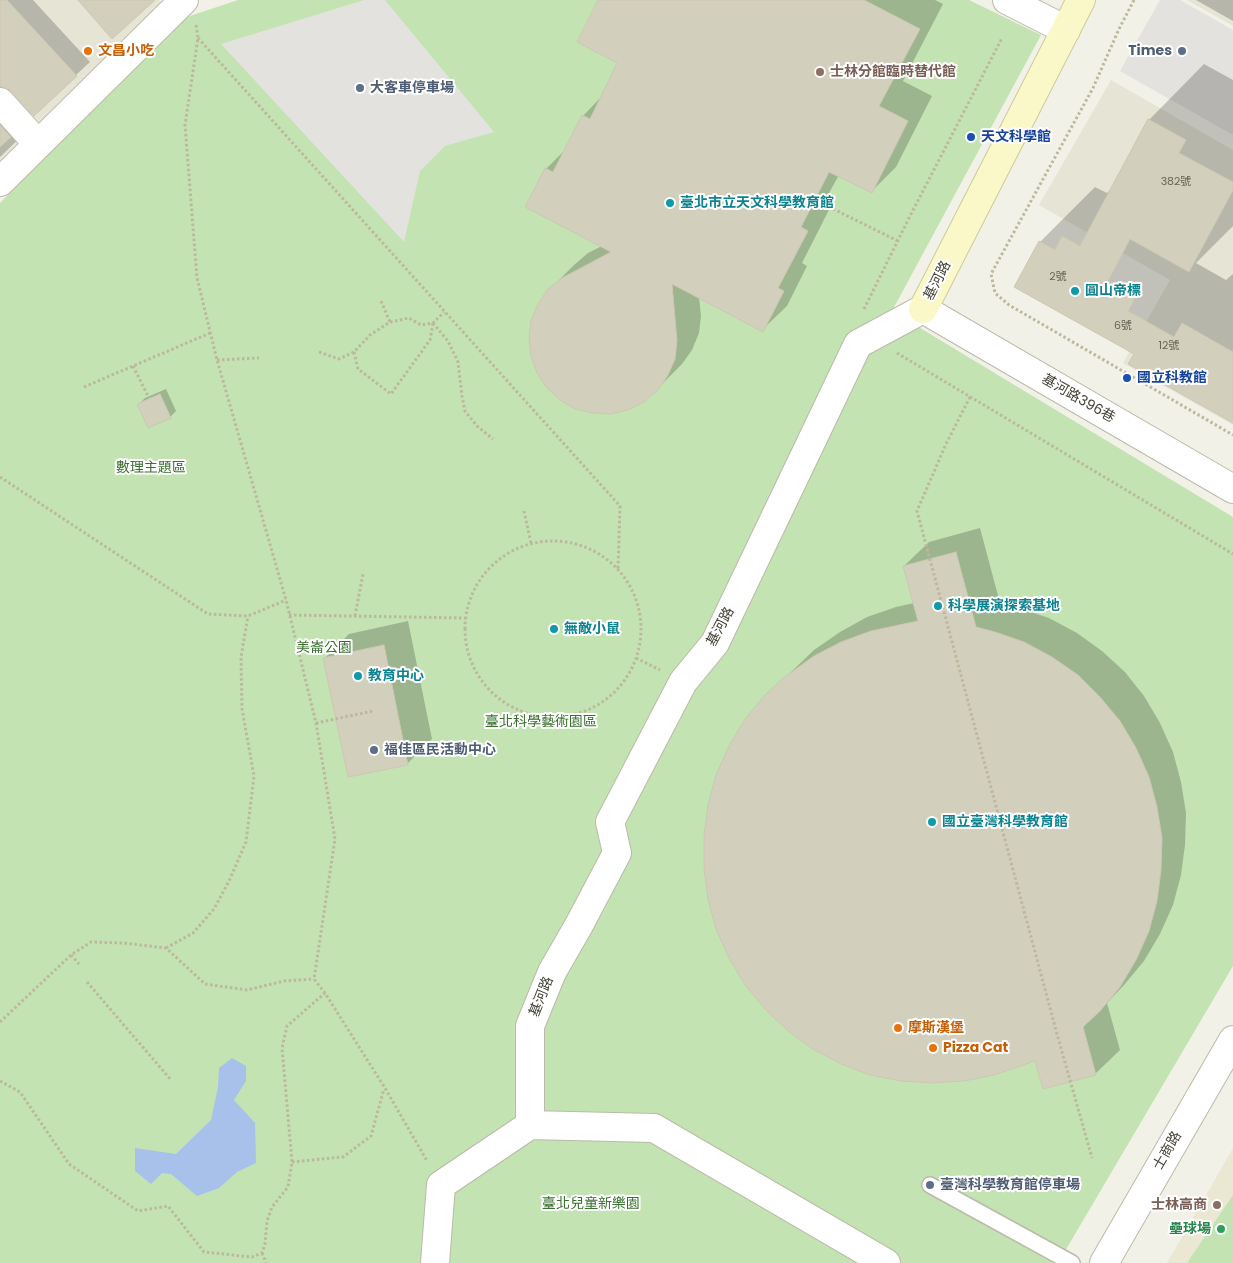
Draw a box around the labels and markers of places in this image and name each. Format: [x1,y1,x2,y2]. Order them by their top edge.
place label: 文昌小吃 [98,43,154,59]
place label: Times [1128,43,1172,59]
marker: 文昌小吃 [82,45,94,57]
marker: Times [1176,45,1188,57]
place label: 士林分館臨時替代館 [830,64,956,80]
marker: 士林分館臨時替代館 [814,66,826,78]
place label: 大客車停車場 [370,80,454,96]
marker: 大客車停車場 [354,82,366,94]
place label: 天文科學館 [981,129,1051,145]
marker: 天文科學館 [965,131,977,143]
place label: 臺北市立天文科學教育館 [680,195,834,211]
marker: 臺北市立天文科學教育館 [664,197,676,209]
place label: 圓山帝標 [1085,283,1141,299]
marker: 圓山帝標 [1069,285,1081,297]
place label: 國立科教館 [1137,370,1207,386]
marker: 國立科教館 [1121,372,1133,384]
place label: 科學展演探索基地 [948,598,1060,614]
marker: 科學展演探索基地 [932,600,944,612]
place label: 無敵小鼠 [564,621,620,637]
marker: 無敵小鼠 [548,623,560,635]
place label: 教育中心 [368,668,424,684]
marker: 教育中心 [352,670,364,682]
place label: 福佳區民活動中心 [384,742,496,758]
marker: 福佳區民活動中心 [368,744,380,756]
place label: 國立臺灣科學教育館 [942,814,1068,830]
marker: 國立臺灣科學教育館 [926,816,938,828]
place label: 摩斯漢堡 [908,1020,964,1036]
marker: 摩斯漢堡 [892,1022,904,1034]
place label: Pizza Cat [943,1040,1008,1056]
marker: Pizza Cat [927,1042,939,1054]
place label: 臺灣科學教育館停車場 [940,1177,1080,1193]
marker: 臺灣科學教育館停車場 [924,1179,936,1191]
place label: 士林高商 [1151,1197,1207,1213]
marker: 士林高商 [1211,1199,1223,1211]
place label: 壘球場 [1169,1221,1211,1237]
marker: 壘球場 [1215,1223,1227,1235]

